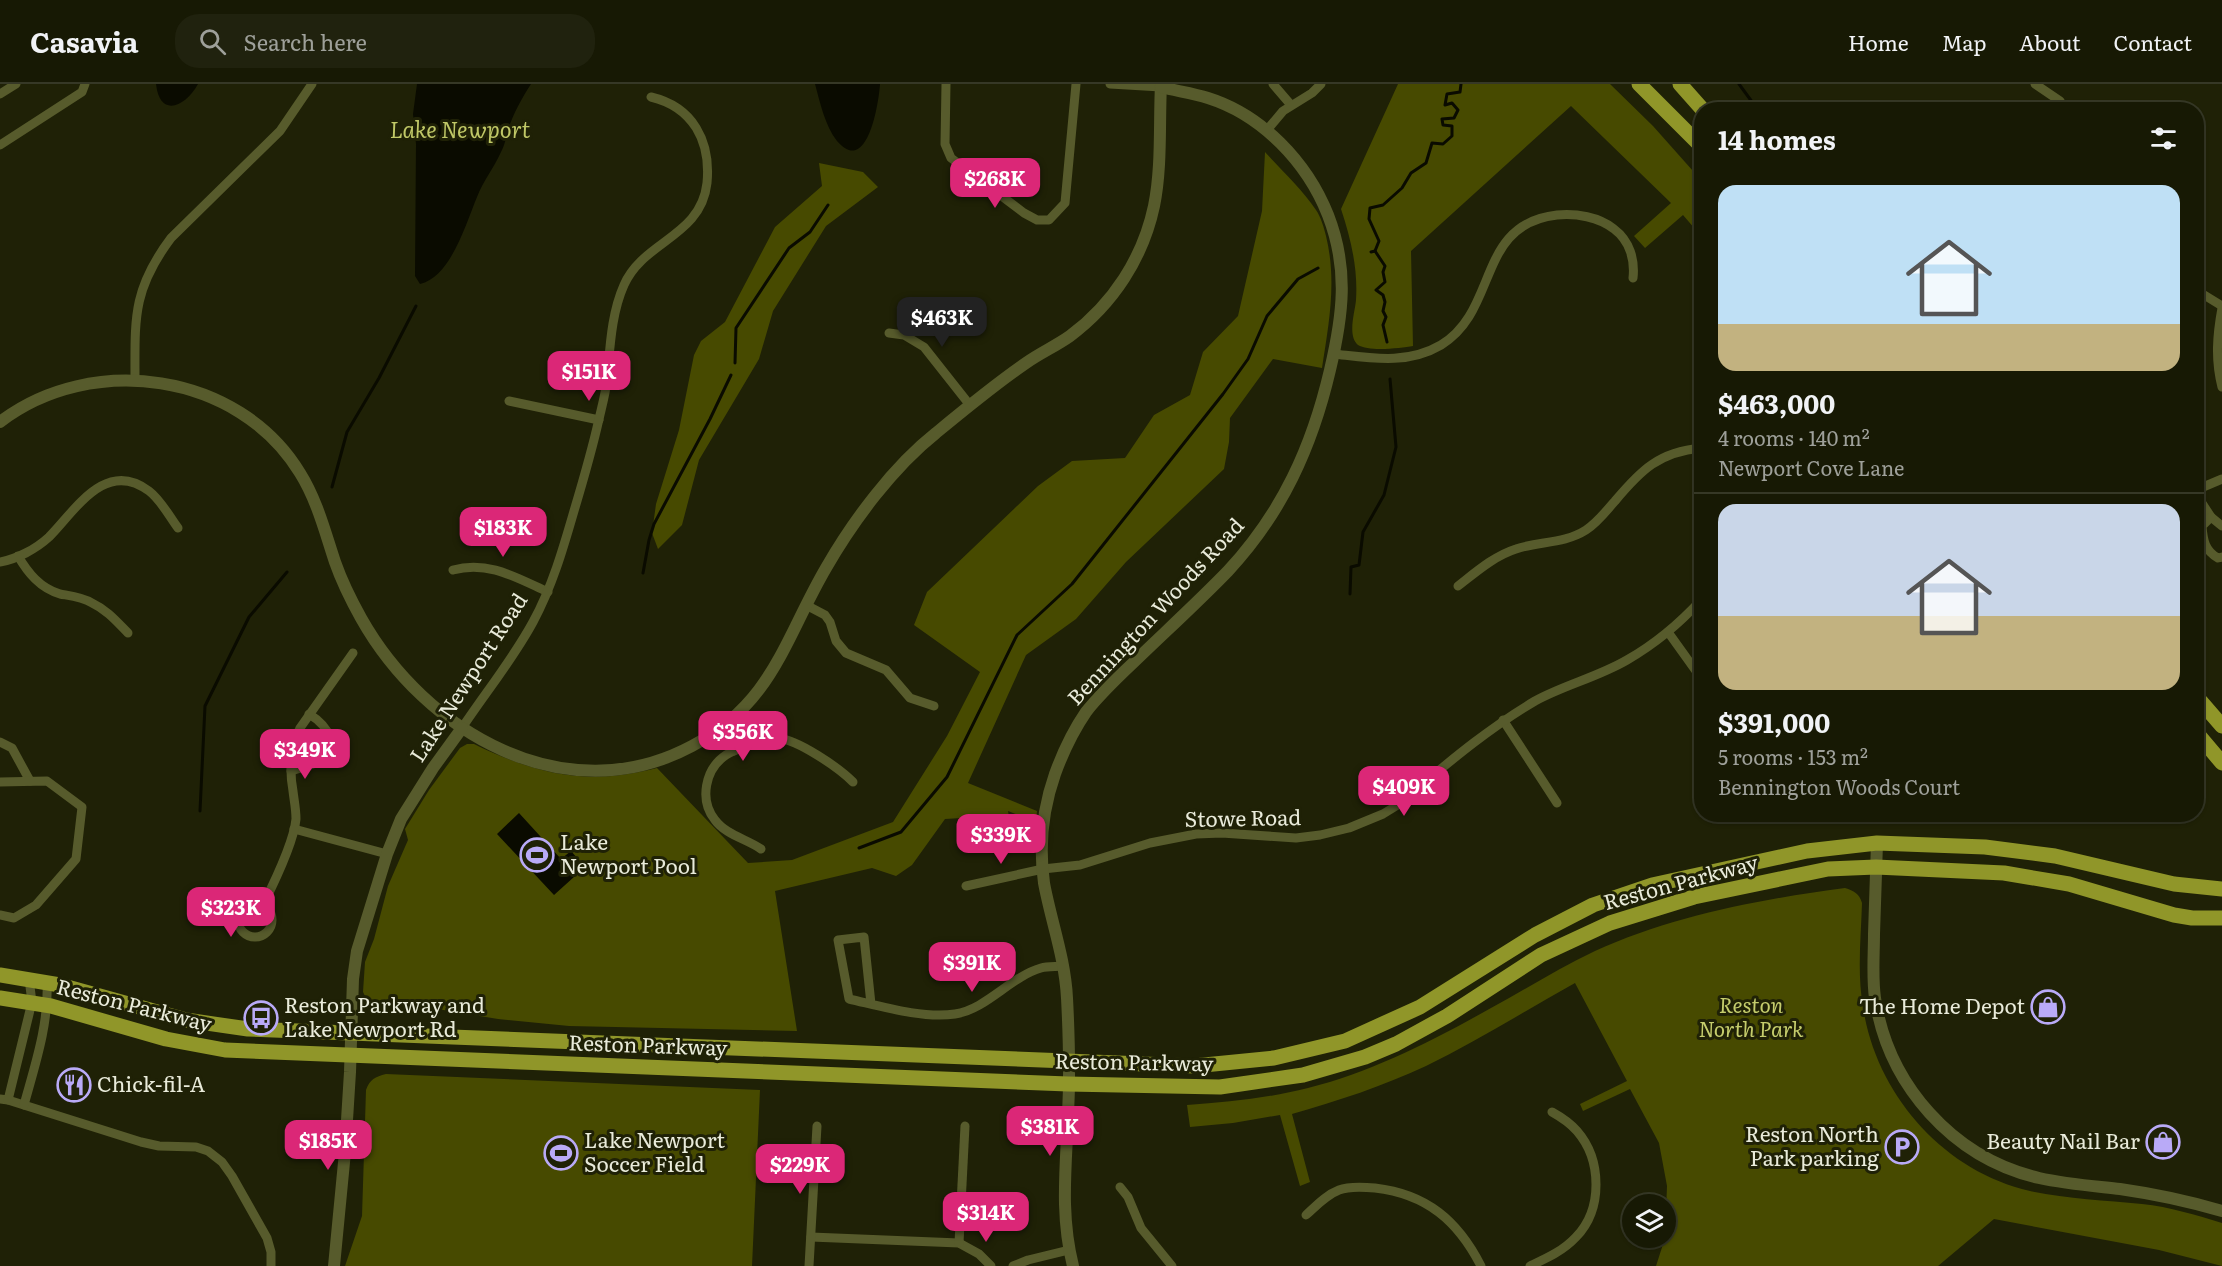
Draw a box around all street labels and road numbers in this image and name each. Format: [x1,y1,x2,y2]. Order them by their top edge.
street label: Bennington Woods Road [1059,509,1250,711]
street label: Lake Newport Road [400,586,533,767]
street label: Stowe Road [1184,800,1302,833]
street label: Reston Parkway [1600,845,1762,916]
street label: Reston Parkway [54,969,216,1038]
street label: Reston Parkway [568,1025,729,1062]
street label: Reston Parkway [1054,1044,1215,1077]

